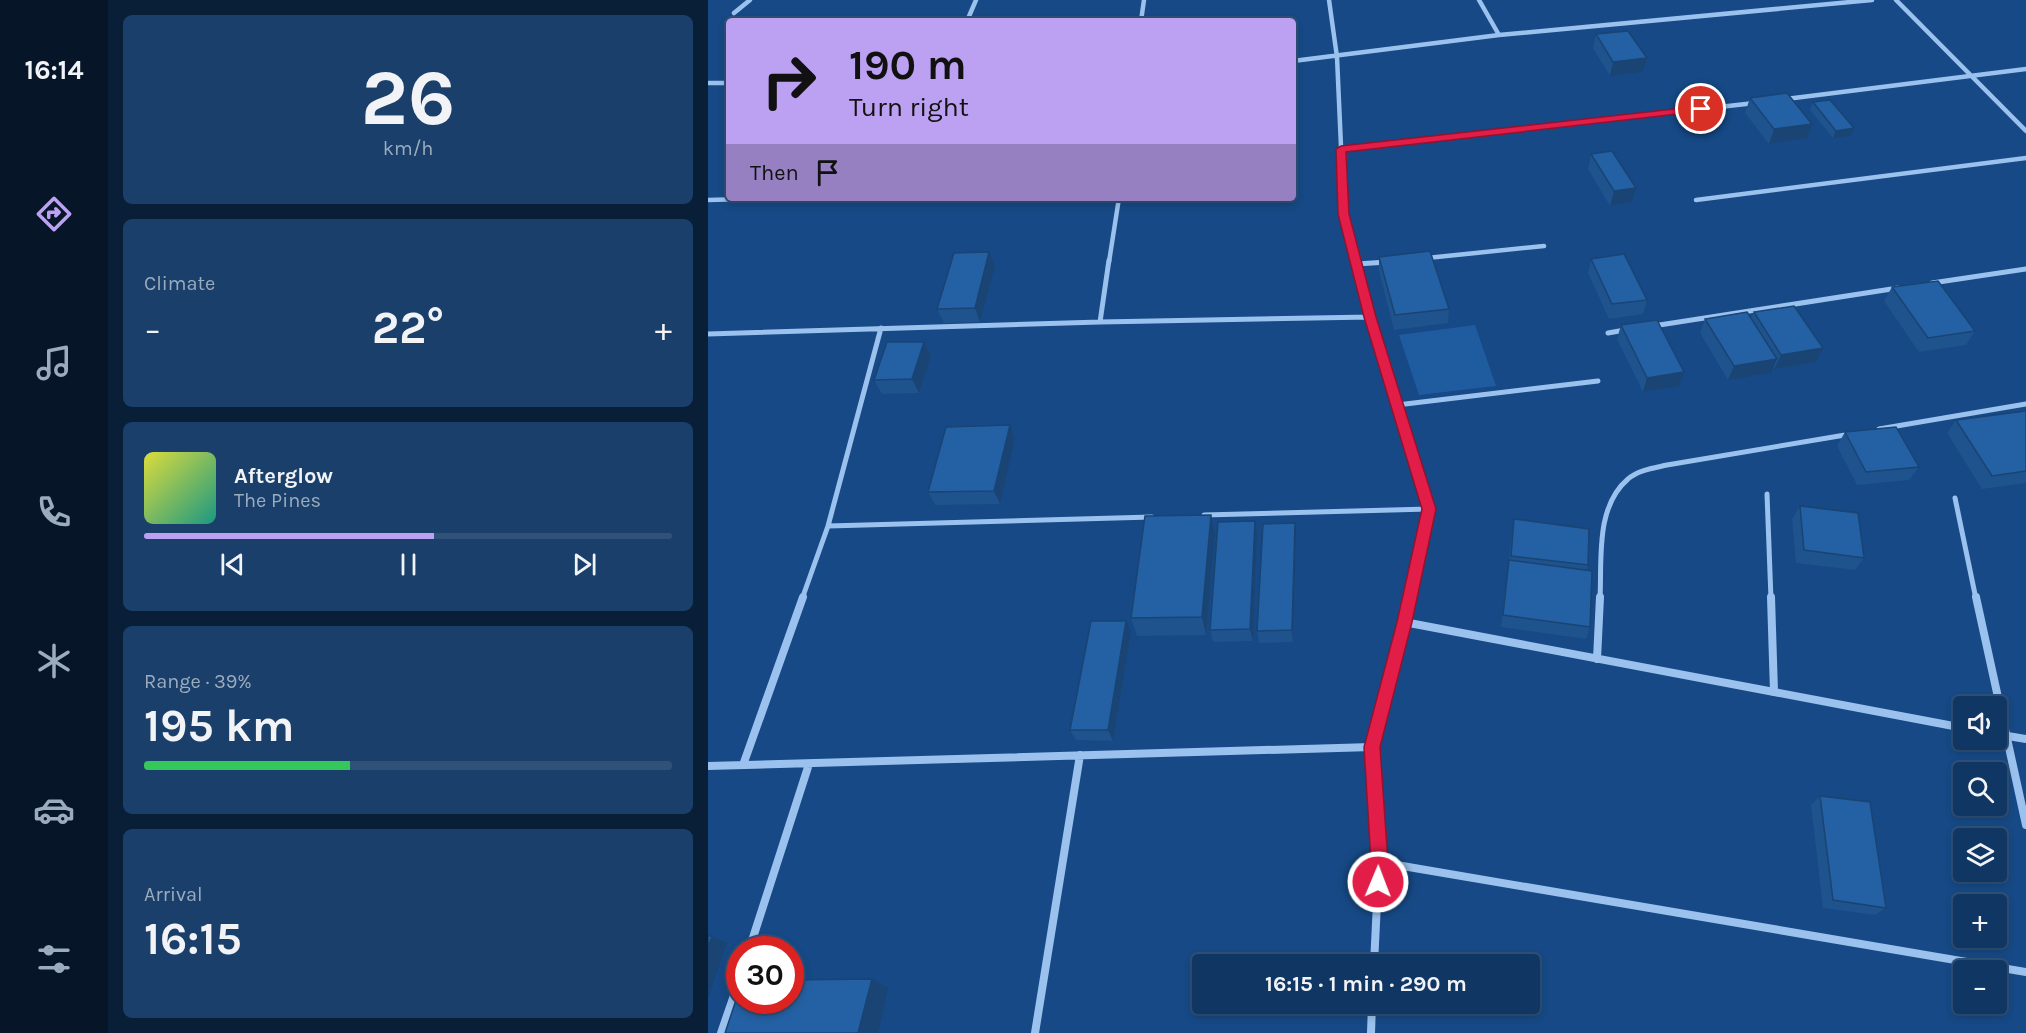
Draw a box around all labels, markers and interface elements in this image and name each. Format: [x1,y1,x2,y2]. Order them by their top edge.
text: 190 m [849,40,967,90]
icon: right [750,42,828,120]
text: 26 [361,52,455,144]
text: 16:14 [25,54,83,86]
pin [1675,83,1726,134]
text: Turn right [849,91,969,123]
icon: arrive [1684,92,1717,125]
text: km/h [383,137,433,160]
icon: arrive [811,156,844,189]
text: Then [750,160,799,186]
icon: directions [33,193,75,235]
text: Climate [144,272,215,295]
text: 22° [372,302,444,354]
text: − [144,310,161,348]
text: + [655,310,672,348]
icon: music [33,342,75,384]
text: Afterglow [234,463,333,489]
text: The Pines [234,489,321,512]
icon: phone [33,491,75,533]
icon: previous [216,548,249,581]
icon: pause [392,548,425,581]
icon: next [568,548,601,581]
icon: climate [33,640,75,682]
text: Range · 39% [144,670,252,693]
map controls [1953,696,2007,1014]
button: sound [1953,696,2007,750]
text: 195 km [144,700,294,752]
button: search [1953,762,2007,816]
icon: car [33,789,75,831]
button: layers [1953,828,2007,882]
position arrow [1346,850,1410,914]
text: Arrival [144,883,203,906]
button: + [1953,894,2007,948]
text: 16:15 [144,913,242,965]
speed limit sign: 30 [726,936,804,1014]
icon: filters [33,938,75,980]
button: − [1953,960,2007,1014]
text: 16:15 · 1 min · 290 m [1265,971,1467,997]

